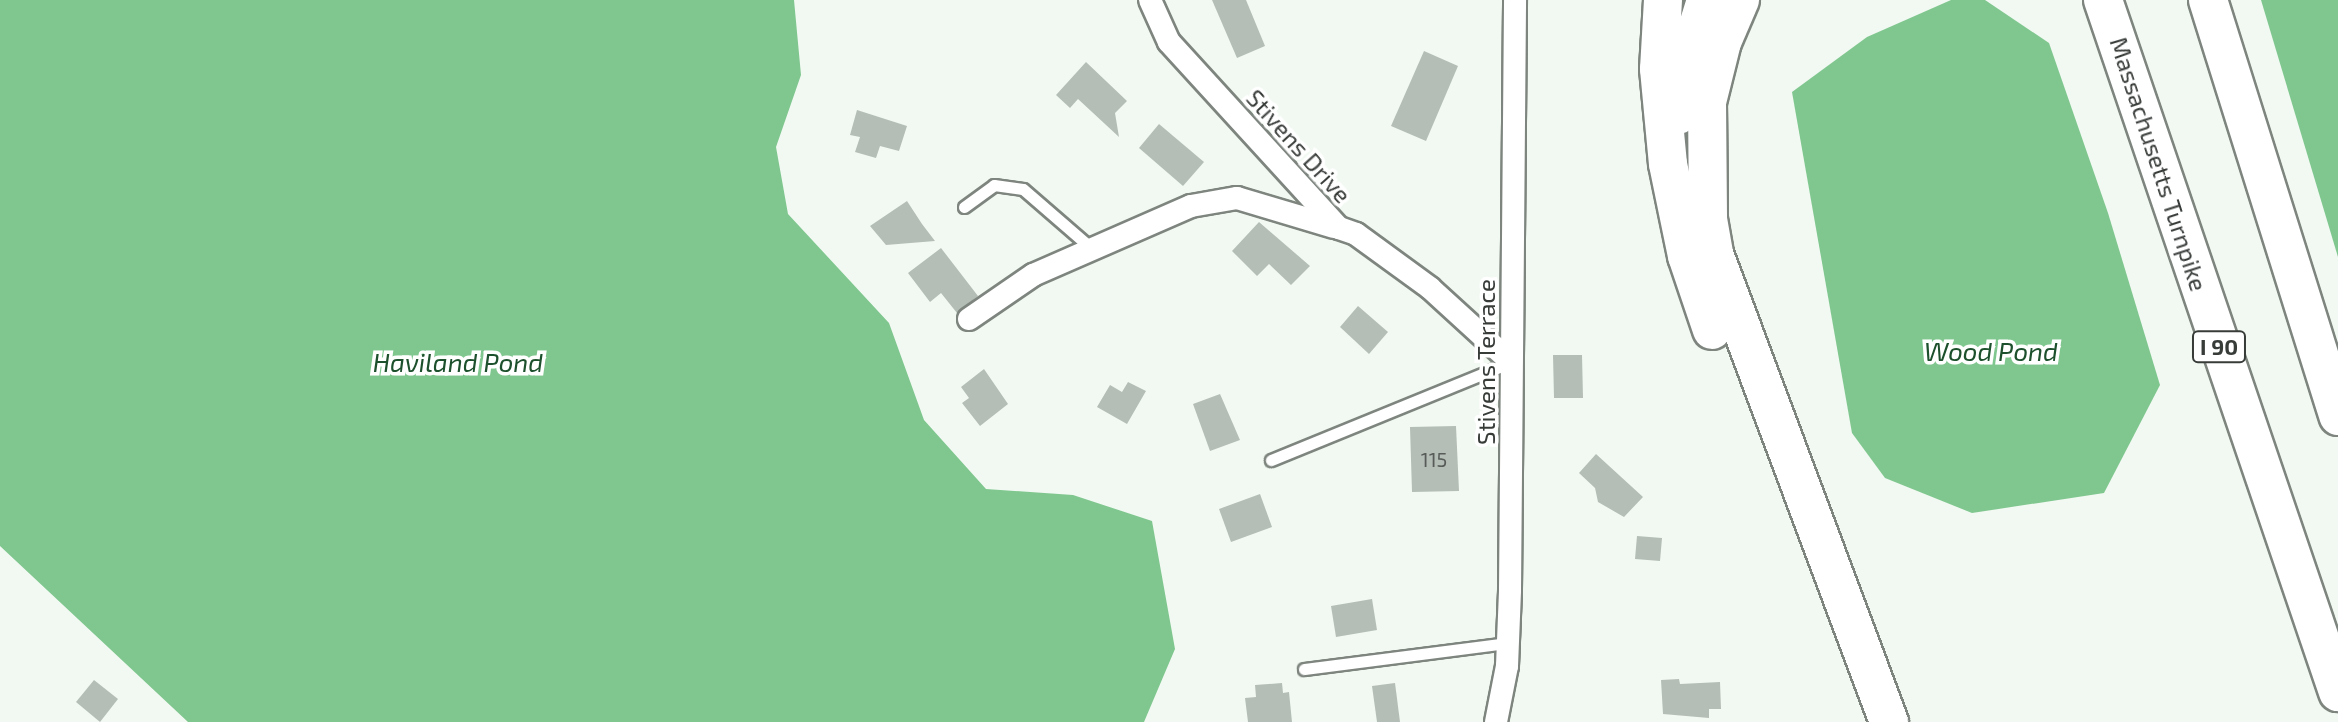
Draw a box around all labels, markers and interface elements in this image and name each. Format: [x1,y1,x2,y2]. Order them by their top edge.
street label: Massachusetts Turnpike [2104,33,2214,295]
street label: Stivens Drive [1241,83,1357,209]
street label: Stivens Terrace [1472,279,1500,445]
road number: I 90 [2191,329,2247,365]
water label: Wood Pond [1924,335,2058,367]
water label: Haviland Pond [373,346,543,378]
house number: 115 [1421,447,1447,471]

